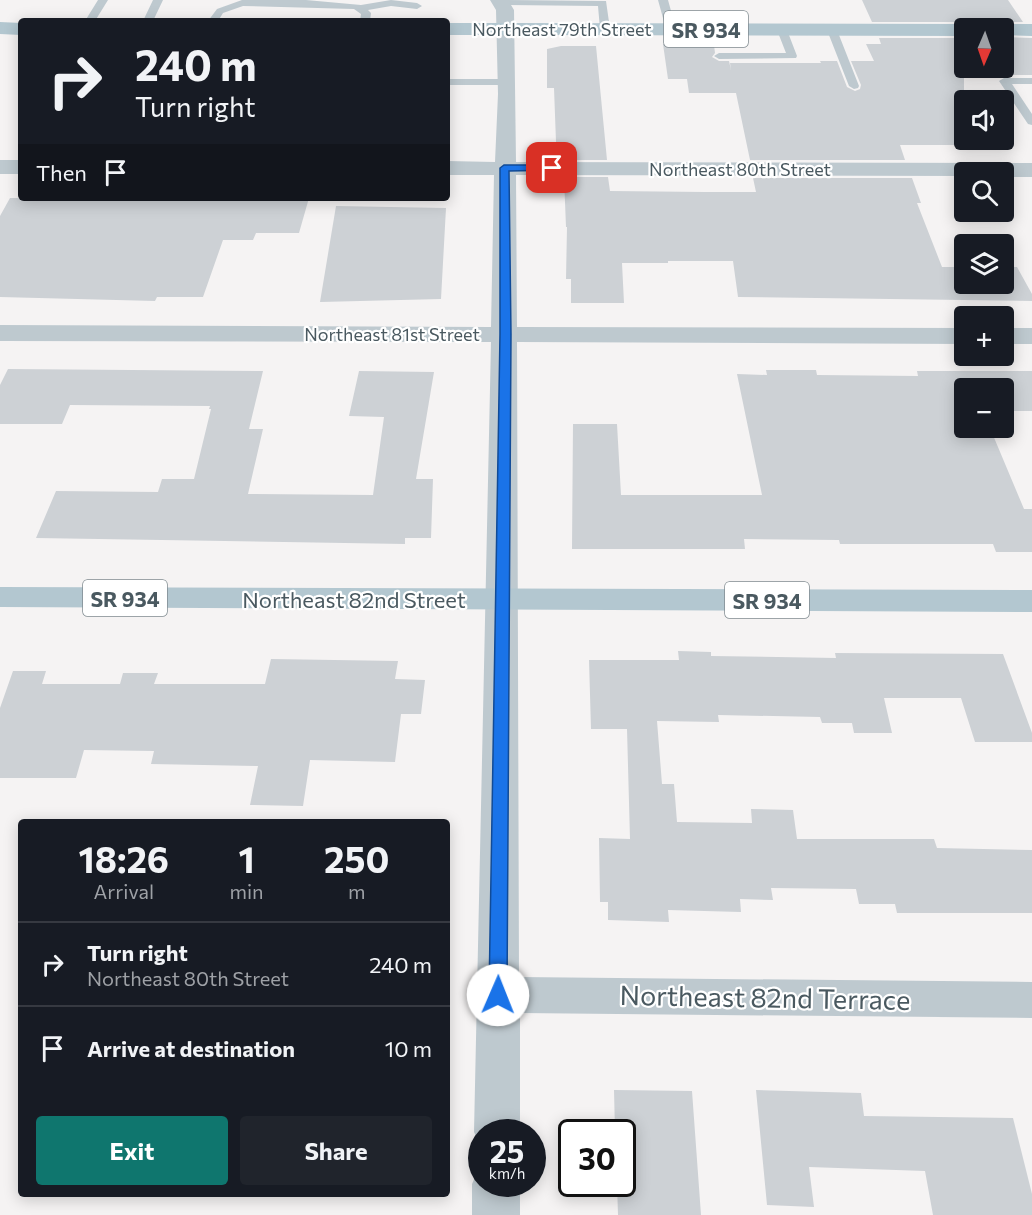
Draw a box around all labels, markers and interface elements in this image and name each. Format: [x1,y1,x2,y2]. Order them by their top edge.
road number: SR 934 [664,11,748,47]
street label: Northeast 79th Street [472,18,652,40]
north arrow [954,18,1014,78]
map controls [954,18,1014,438]
text: 240 m [135,38,257,90]
icon: right [36,42,114,120]
text: Turn right [135,90,255,123]
button: sound [954,90,1014,150]
pin [526,142,577,193]
icon: arrive [535,151,568,184]
icon: arrive [99,156,132,189]
street label: Northeast 80th Street [649,158,831,180]
text: Then [36,159,87,186]
button: search [954,162,1014,222]
button: layers [954,234,1014,294]
button: + [954,306,1014,366]
street label: Northeast 81st Street [304,323,480,345]
button: − [954,378,1014,438]
road number: SR 934 [83,580,167,616]
road number: SR 934 [725,582,809,618]
street label: Northeast 82nd Street [242,586,466,613]
text: 18:26 [78,836,169,880]
text: 1 [238,836,255,880]
text: 250 [324,836,389,880]
text: Arrival [94,879,154,903]
text: min [230,879,264,903]
text: m [348,879,366,903]
text: Turn right [87,939,188,966]
icon: right [36,948,69,981]
text: 240 m [369,951,432,978]
position arrow [466,963,530,1027]
text: Northeast 80th Street [87,966,289,990]
street label: Northeast 82nd Terrace [619,978,911,1016]
icon: arrive [36,1032,69,1065]
text: Arrive at destination [87,1035,295,1062]
text: 10 m [385,1035,432,1062]
button: Exit [36,1116,228,1185]
button: Share [240,1116,432,1185]
speed limit sign: 30 [558,1119,636,1197]
text: 25 [490,1132,524,1169]
text: km/h [489,1164,525,1182]

